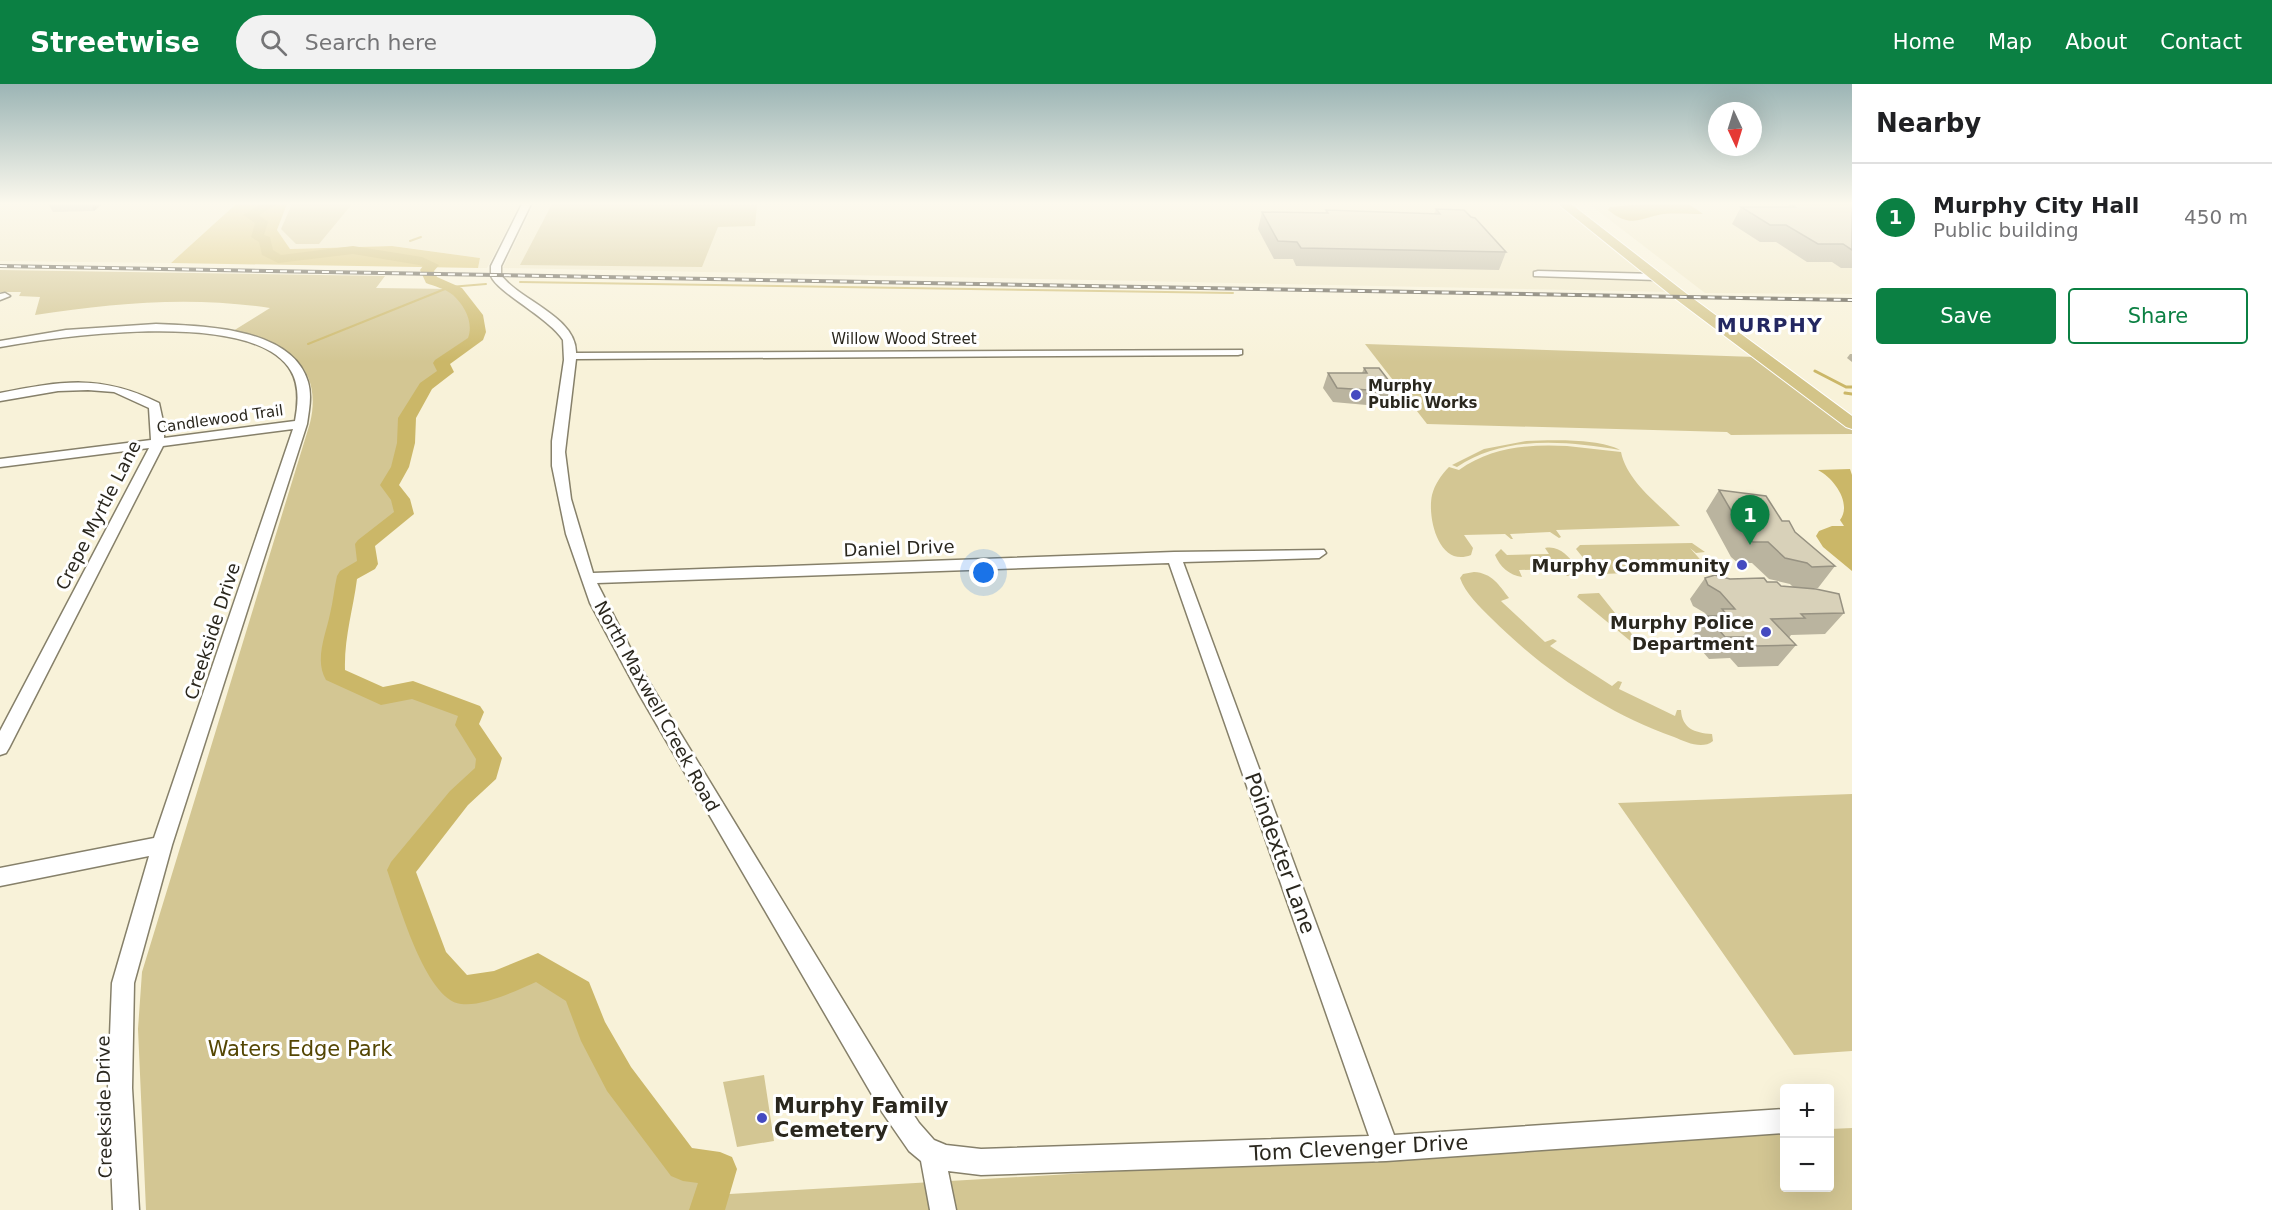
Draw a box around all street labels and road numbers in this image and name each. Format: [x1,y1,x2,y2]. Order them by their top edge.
street label: Willow Wood Street [831,330,977,348]
street label: Candlewood Trail [156,401,284,437]
street label: Crepe Myrtle Lane [51,437,145,593]
street label: Daniel Drive [843,536,955,560]
street label: Creekside Drive [180,560,244,702]
street label: North Maxwell Creek Road [590,597,724,815]
street label: Poindexter Lane [1240,769,1320,937]
street label: Creekside Drive [92,1035,116,1179]
street label: Tom Clevenger Drive [1248,1130,1469,1166]

